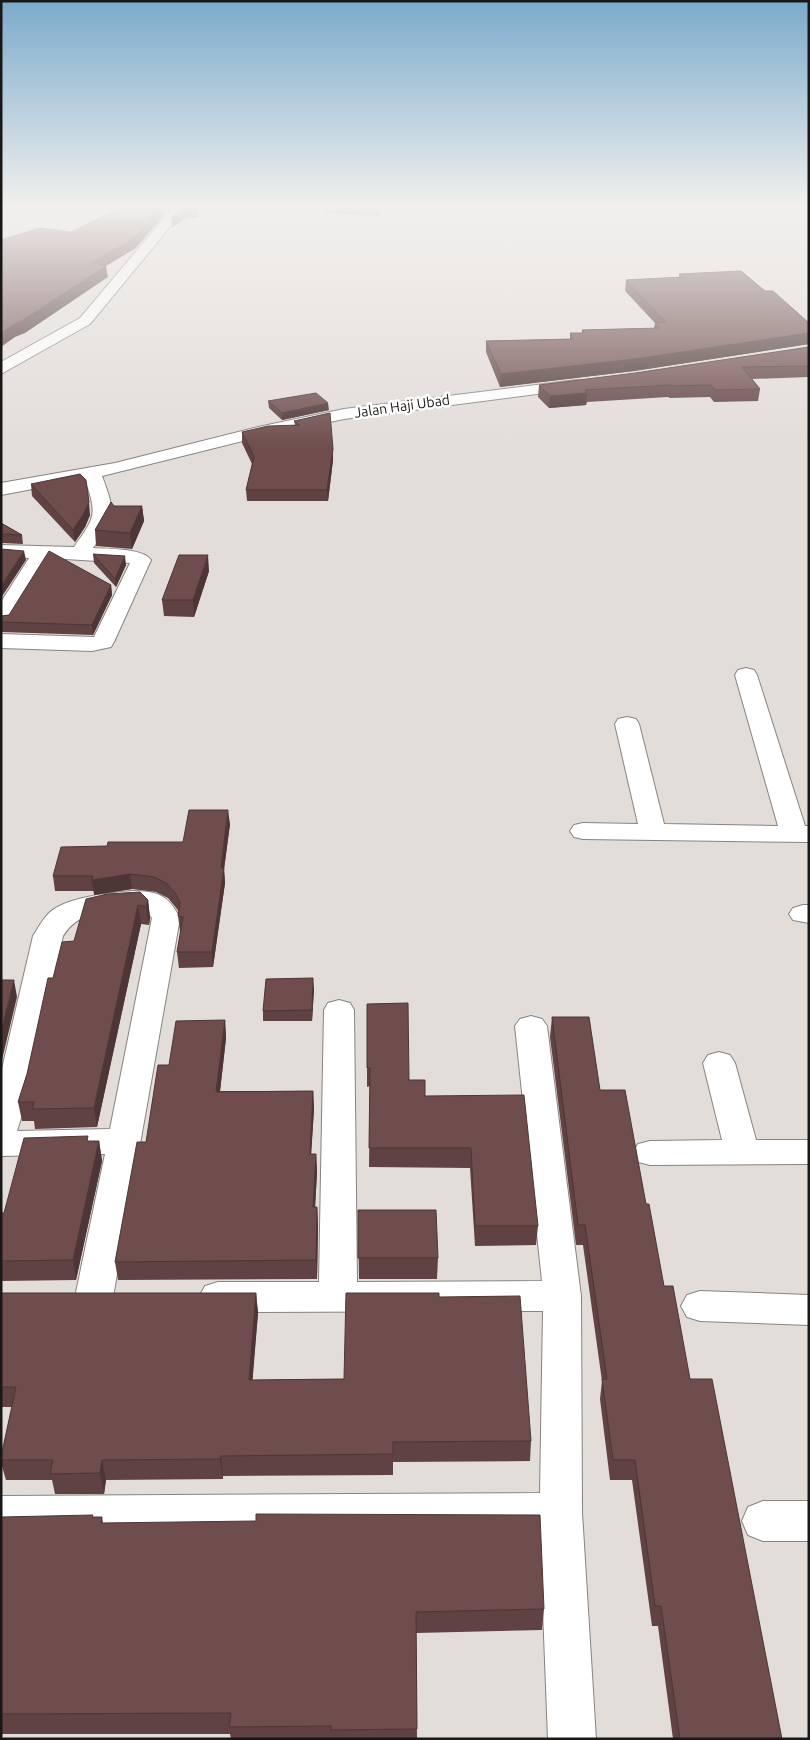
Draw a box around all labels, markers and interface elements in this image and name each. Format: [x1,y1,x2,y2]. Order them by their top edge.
street label: Jalan Haji Ubad [353,391,451,421]

